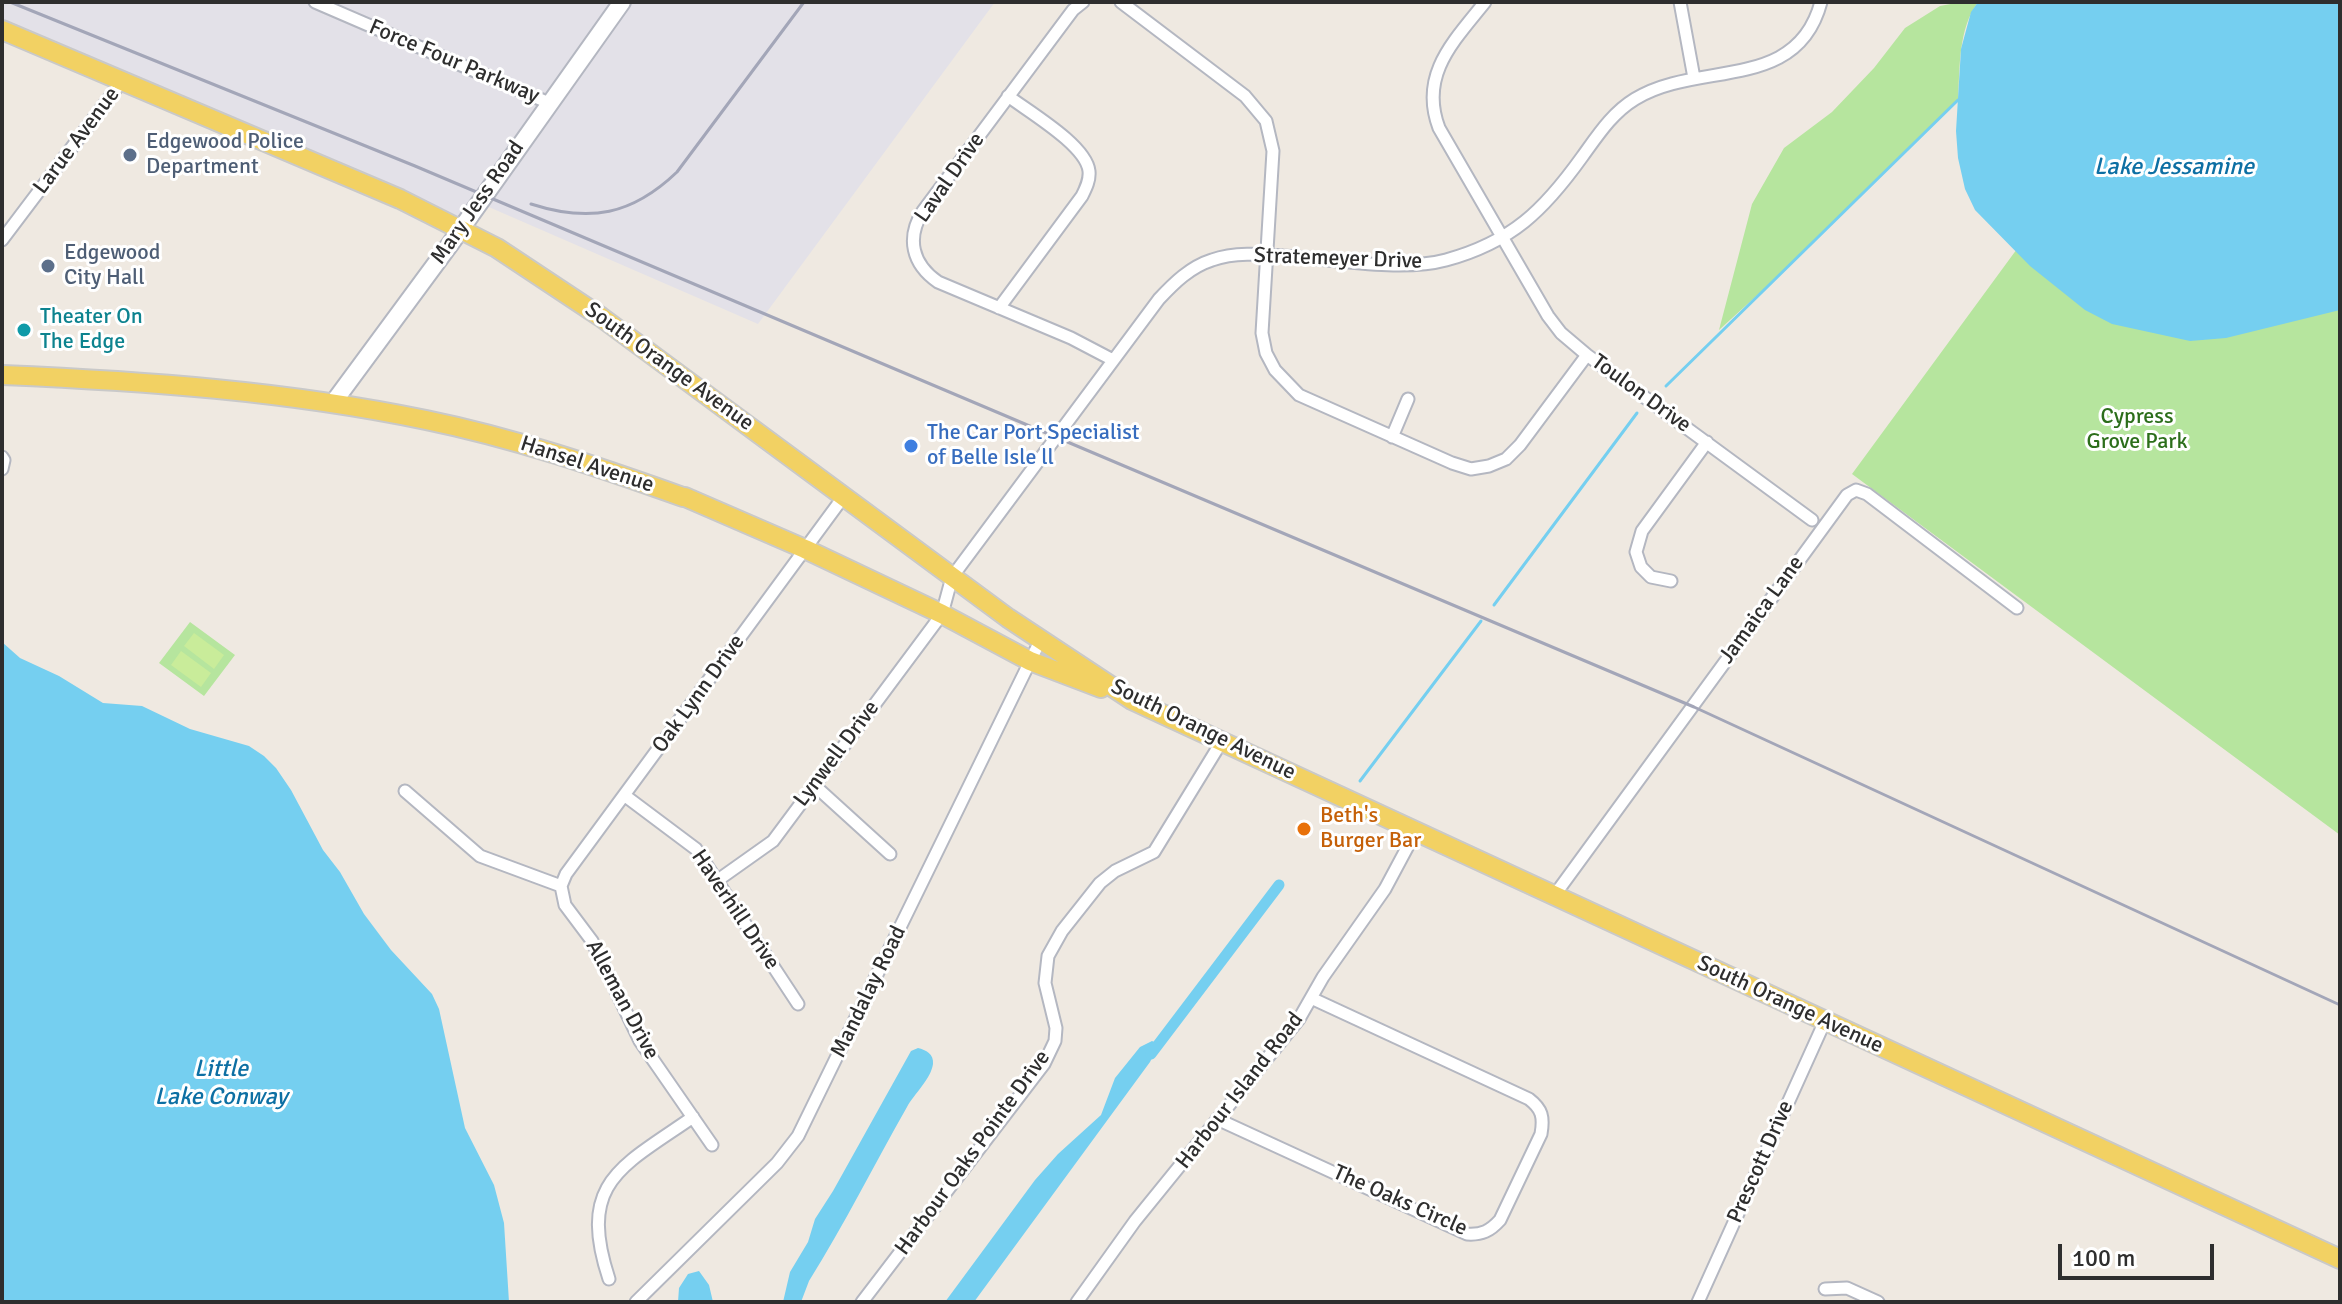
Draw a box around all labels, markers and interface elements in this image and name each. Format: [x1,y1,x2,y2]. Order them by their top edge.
street label: Force Four Parkway [365,14,543,110]
street label: Larue Avenue [28,82,126,200]
street label: Laval Drive [909,128,991,228]
place label: Edgewood Police Department [146,129,304,180]
street label: Mary Jess Road [426,136,530,270]
marker: Edgewood Police Department [121,146,139,164]
water label: Lake Jessamine [2094,154,2254,182]
place label: Edgewood City Hall [64,240,160,292]
street label: Stratemeyer Drive [1253,243,1423,275]
marker: Edgewood City Hall [39,257,57,275]
street label: South Orange Avenue [580,297,758,437]
place label: Theater On The Edge [40,304,143,356]
marker: Theater On The Edge [15,321,33,339]
street label: Toulon Drive [1586,349,1696,439]
park label: Cypress Grove Park [2087,404,2187,456]
place label: The Car Port Specialist of Belle Isle ll [927,420,1140,472]
street label: Hansel Avenue [517,431,657,499]
marker: The Car Port Specialist of Belle Isle ll [902,437,920,455]
street label: Jamaica Lane [1714,551,1810,669]
street label: Oak Lynn Drive [647,630,751,758]
street label: South Orange Avenue [1106,674,1300,786]
street label: Lynwell Drive [789,696,885,812]
place label: Beth's Burger Bar [1320,803,1421,854]
marker: Beth's Burger Bar [1295,820,1313,838]
street label: Haverhill Drive [685,845,785,975]
street label: Mandalay Road [826,922,912,1062]
street label: Alleman Drive [579,936,665,1064]
street label: South Orange Avenue [1693,950,1887,1060]
street label: Harbour Island Road [1171,1007,1309,1175]
street label: Harbour Oaks Pointe Drive [890,1045,1056,1261]
water label: Little Lake Conway [154,1056,288,1112]
street label: Prescott Drive [1722,1097,1800,1227]
street label: The Oaks Circle [1329,1160,1471,1242]
scale bar [2062,1228,2218,1278]
text: 100 m [2072,1243,2135,1273]

